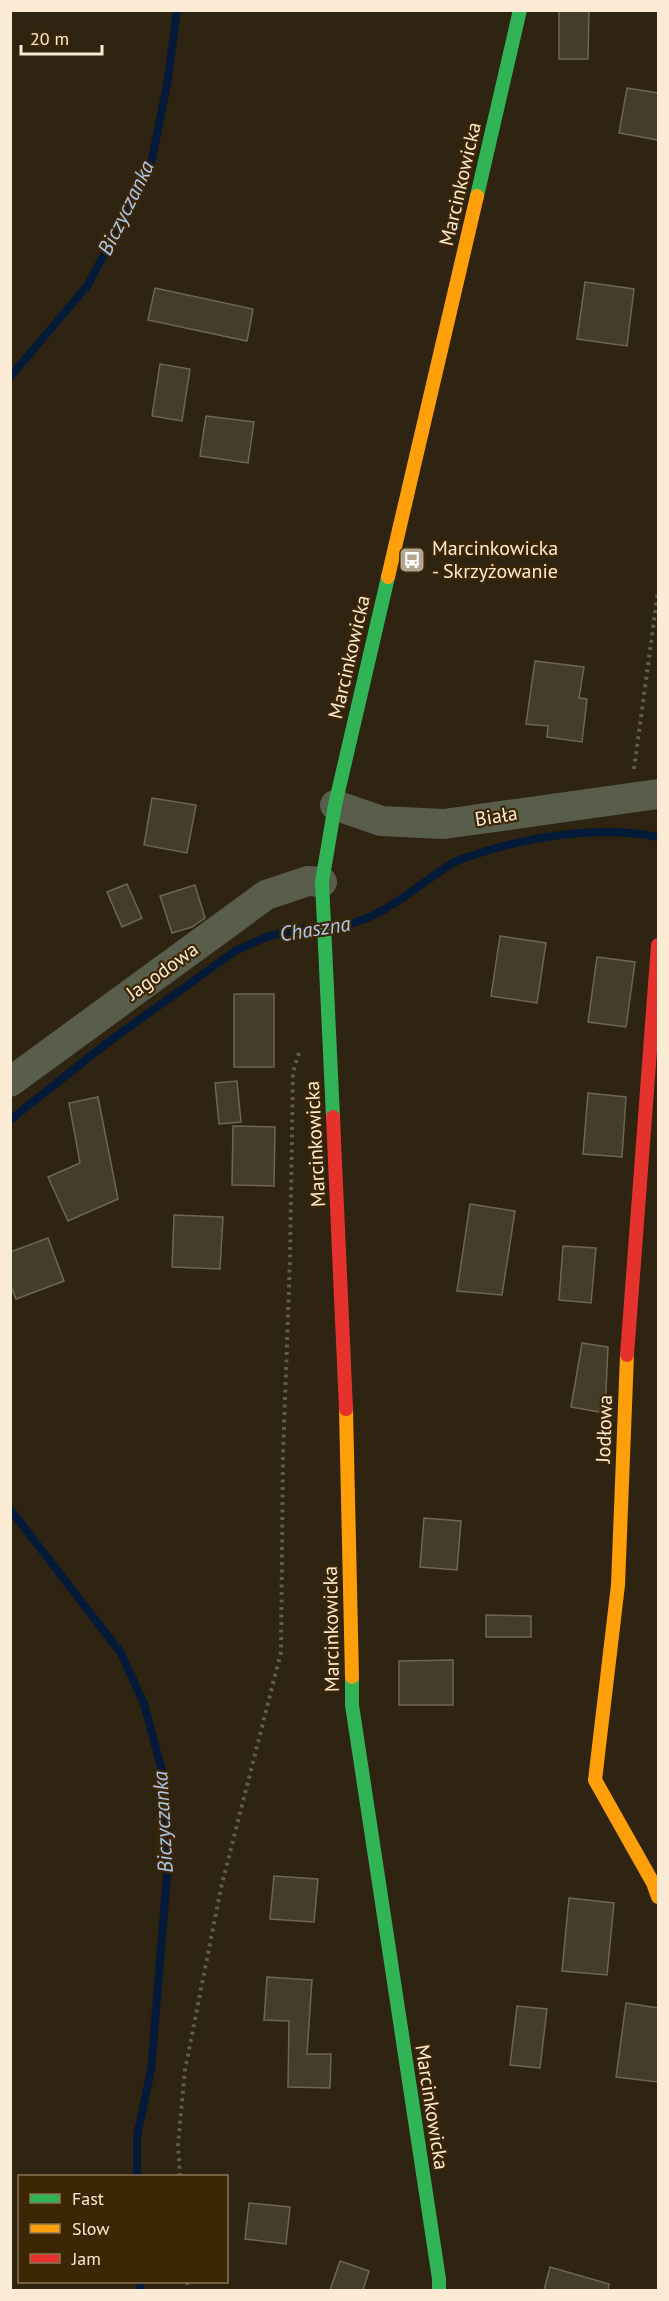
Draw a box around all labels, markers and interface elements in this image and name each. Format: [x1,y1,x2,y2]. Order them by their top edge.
scale bar [21,18,102,56]
text: 20 m [30,27,69,50]
street label: Marcinkowicka [433,120,487,248]
water label: Biczyczanka [91,155,160,259]
place label: Marcinkowicka - Skrzyżowanie [432,535,558,584]
bus stop icon: Marcinkowicka - Skrzyżowanie [397,545,427,575]
street label: Marcinkowicka [322,593,376,721]
street label: Biała [473,800,519,832]
water label: Chaszna [278,909,353,947]
street label: Jagodowa [120,936,203,1007]
street label: Marcinkowicka [299,1080,331,1208]
street label: Jodłowa [590,1394,618,1465]
street label: Marcinkowicka [317,1566,345,1692]
water label: Biczyczanka [146,1770,179,1873]
street label: Marcinkowicka [409,2043,455,2171]
legend [18,2175,228,2283]
text: Fast [72,2187,104,2210]
text: Slow [72,2217,110,2240]
text: Jam [71,2247,101,2270]

